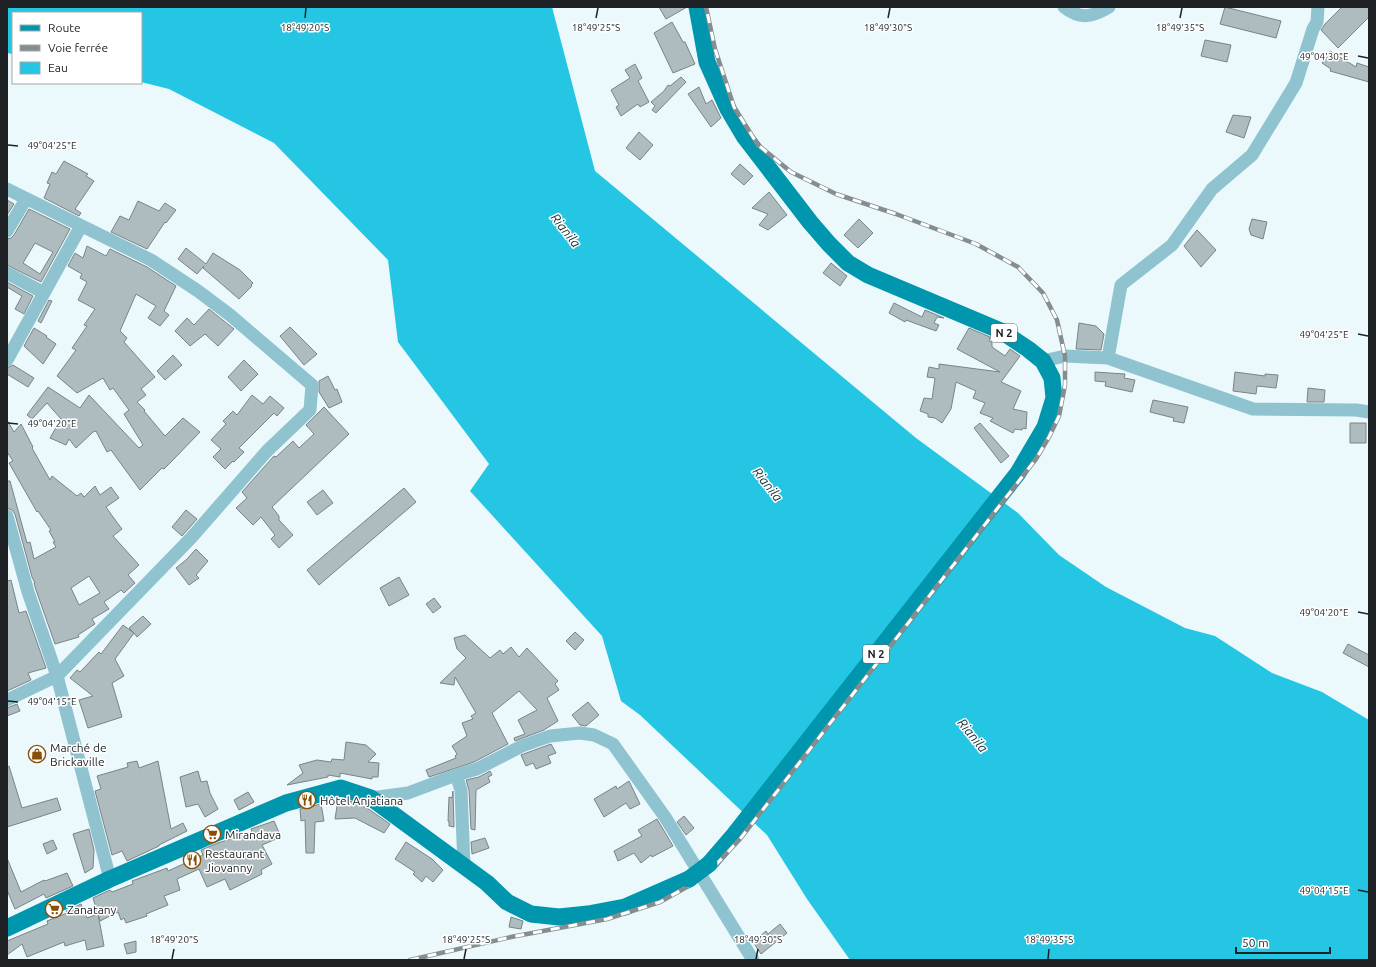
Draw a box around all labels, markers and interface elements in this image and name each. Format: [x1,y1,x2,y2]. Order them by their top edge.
legend [12,12,142,84]
text: Route [48,21,81,34]
text: 18°49'20"S [281,22,329,33]
text: 18°49'25"S [572,22,620,33]
text: 18°49'30"S [864,22,912,33]
text: 18°49'35"S [1156,22,1204,33]
text: Voie ferrée [48,41,108,54]
text: 49°04'30"E [1299,51,1349,62]
text: Eau [48,61,68,74]
text: 49°04'25"E [27,140,77,151]
water label: Rianila [548,210,584,250]
road number: N 2 [991,324,1017,342]
text: 49°04'25"E [1299,329,1349,340]
text: 49°04'20"E [27,418,77,429]
water label: Rianila [750,464,786,504]
text: 49°04'20"E [1299,607,1349,618]
road number: N 2 [863,645,889,663]
text: 49°04'15"E [27,696,77,707]
water label: Rianila [955,715,991,755]
place label: Marché de Brickaville [50,741,107,768]
shop icon: Marché de Brickaville [27,744,47,764]
restaurant icon: Hôtel Anjatiana [297,790,317,810]
place label: Hôtel Anjatiana [320,794,403,807]
supermarket icon: Mirandava [202,824,222,844]
place label: Mirandava [225,828,281,841]
place label: Restaurant Jiovanny [205,847,265,874]
restaurant icon: Restaurant Jiovanny [182,850,202,870]
text: 49°04'15"E [1299,885,1349,896]
supermarket icon: Zanatany [44,899,64,919]
place label: Zanatany [67,903,117,916]
scale bar [1236,929,1330,955]
text: 18°49'20"S [150,934,198,945]
text: 18°49'25"S [442,934,490,945]
text: 18°49'30"S [734,934,782,945]
text: 18°49'35"S [1025,934,1073,945]
text: 50 m [1242,936,1269,949]

